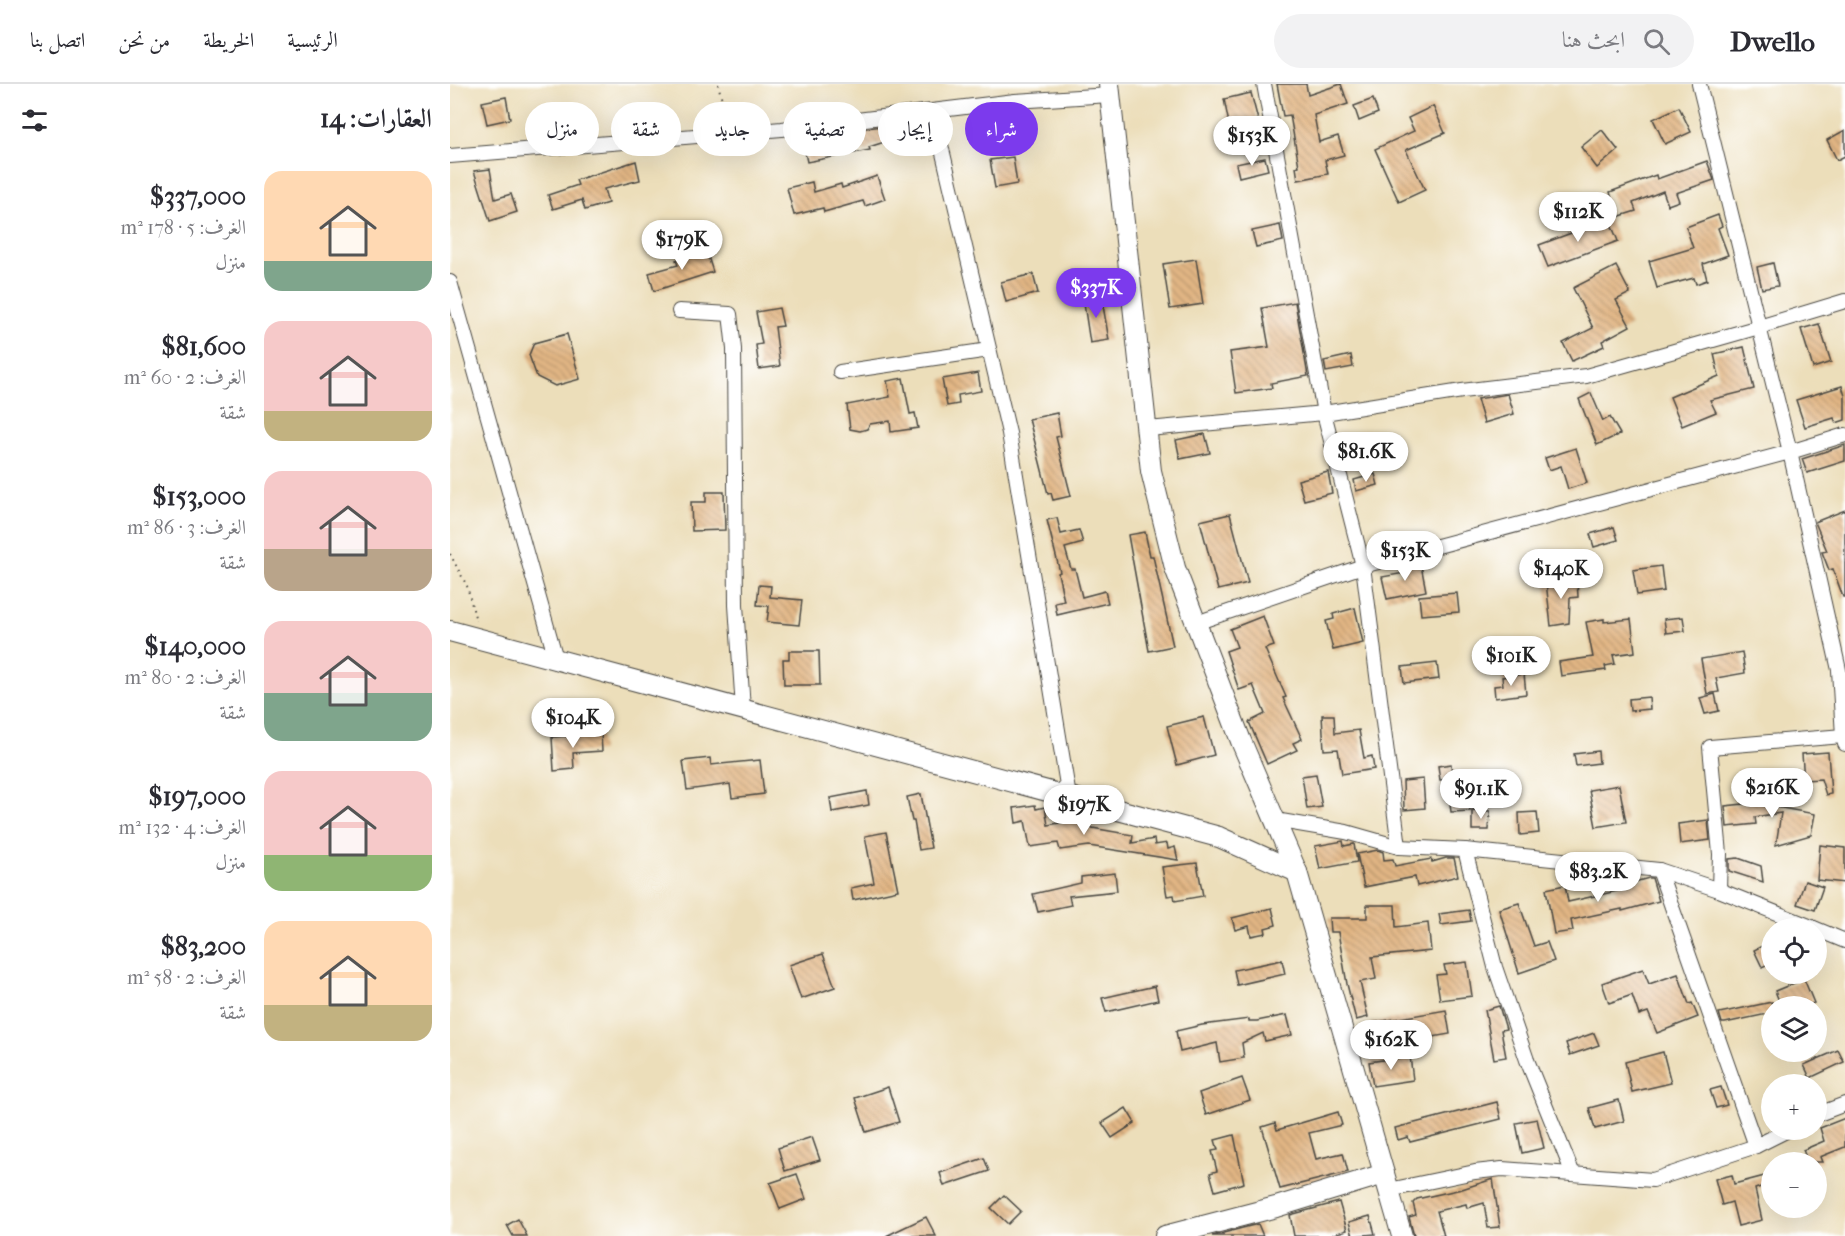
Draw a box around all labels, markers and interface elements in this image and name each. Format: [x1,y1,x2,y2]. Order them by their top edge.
search box [1274,14,1694,68]
icon: search [1640,25,1673,58]
text: Dwello [1730,25,1815,58]
text: ابحث هنا [1562,27,1625,53]
text: اتصل بنا [30,28,85,52]
text: من نحن [118,28,170,52]
text: الخريطة [203,28,254,52]
text: الرئيسية [287,28,338,52]
chip: منزل [525,102,599,156]
chip: شقة [611,102,681,156]
chip: جديد [693,102,771,156]
chip: تصفية [783,102,866,156]
chip: إيجار [878,102,953,156]
chip: شراء [965,102,1038,156]
text: العقارات: 14 [320,103,432,134]
icon: filters [18,104,51,137]
pin: $153K [1210,116,1294,167]
text: $153K [1227,124,1277,147]
text: $337,000 [150,181,246,212]
pin: $112K [1536,192,1620,243]
icon: home [312,195,384,267]
text: $112K [1553,200,1603,223]
text: الغرف: 5 · 178 m² [121,216,246,239]
pin: $179K [640,220,724,271]
text: $179K [656,228,708,251]
text: منزل [215,251,246,274]
pin: $337K [1054,268,1138,319]
text: $337K [1070,276,1122,299]
text: $81,600 [161,331,246,362]
icon: home [312,345,384,417]
text: الغرف: 2 · 60 m² [124,366,246,389]
text: شقة [220,401,246,424]
pin: $81.6K [1317,432,1415,483]
text: $81.6K [1337,440,1395,463]
text: $153,000 [152,481,246,512]
icon: home [312,495,384,567]
text: الغرف: 3 · 86 m² [127,516,246,539]
pin: $153K [1363,531,1447,582]
text: $153K [1380,539,1430,562]
pin: $140K [1519,549,1603,600]
text: شقة [220,551,246,574]
text: $140K [1533,557,1589,580]
text: $140,000 [144,631,246,662]
pin: $101K [1469,636,1553,687]
text: $101K [1486,644,1536,667]
icon: home [312,645,384,717]
text: الغرف: 2 · 80 m² [125,666,246,689]
pin: $104K [531,698,615,749]
text: شقة [220,701,246,724]
text: $104K [545,706,601,729]
pin: $216K [1730,768,1814,819]
pin: $91.1K [1432,769,1530,820]
text: $216K [1745,776,1799,799]
text: $91.1K [1454,777,1508,800]
text: $197,000 [148,781,246,812]
pin: $197K [1042,785,1126,836]
text: $197K [1058,793,1110,816]
icon: home [312,795,384,867]
text: الغرف: 4 · 132 m² [119,816,246,839]
text: منزل [215,851,246,874]
pin: $83.2K [1549,852,1647,903]
text: $83.2K [1569,860,1627,883]
map controls [1761,918,1827,1218]
button: locate [1761,918,1827,984]
text: $83,200 [161,931,246,962]
icon: home [312,945,384,1017]
text: الغرف: 2 · 58 m² [127,966,246,989]
button: layers [1761,996,1827,1062]
text: شقة [220,1001,246,1024]
pin: $162K [1349,1020,1433,1071]
text: $162K [1364,1028,1418,1051]
button: + [1761,1074,1827,1140]
button: − [1761,1152,1827,1218]

